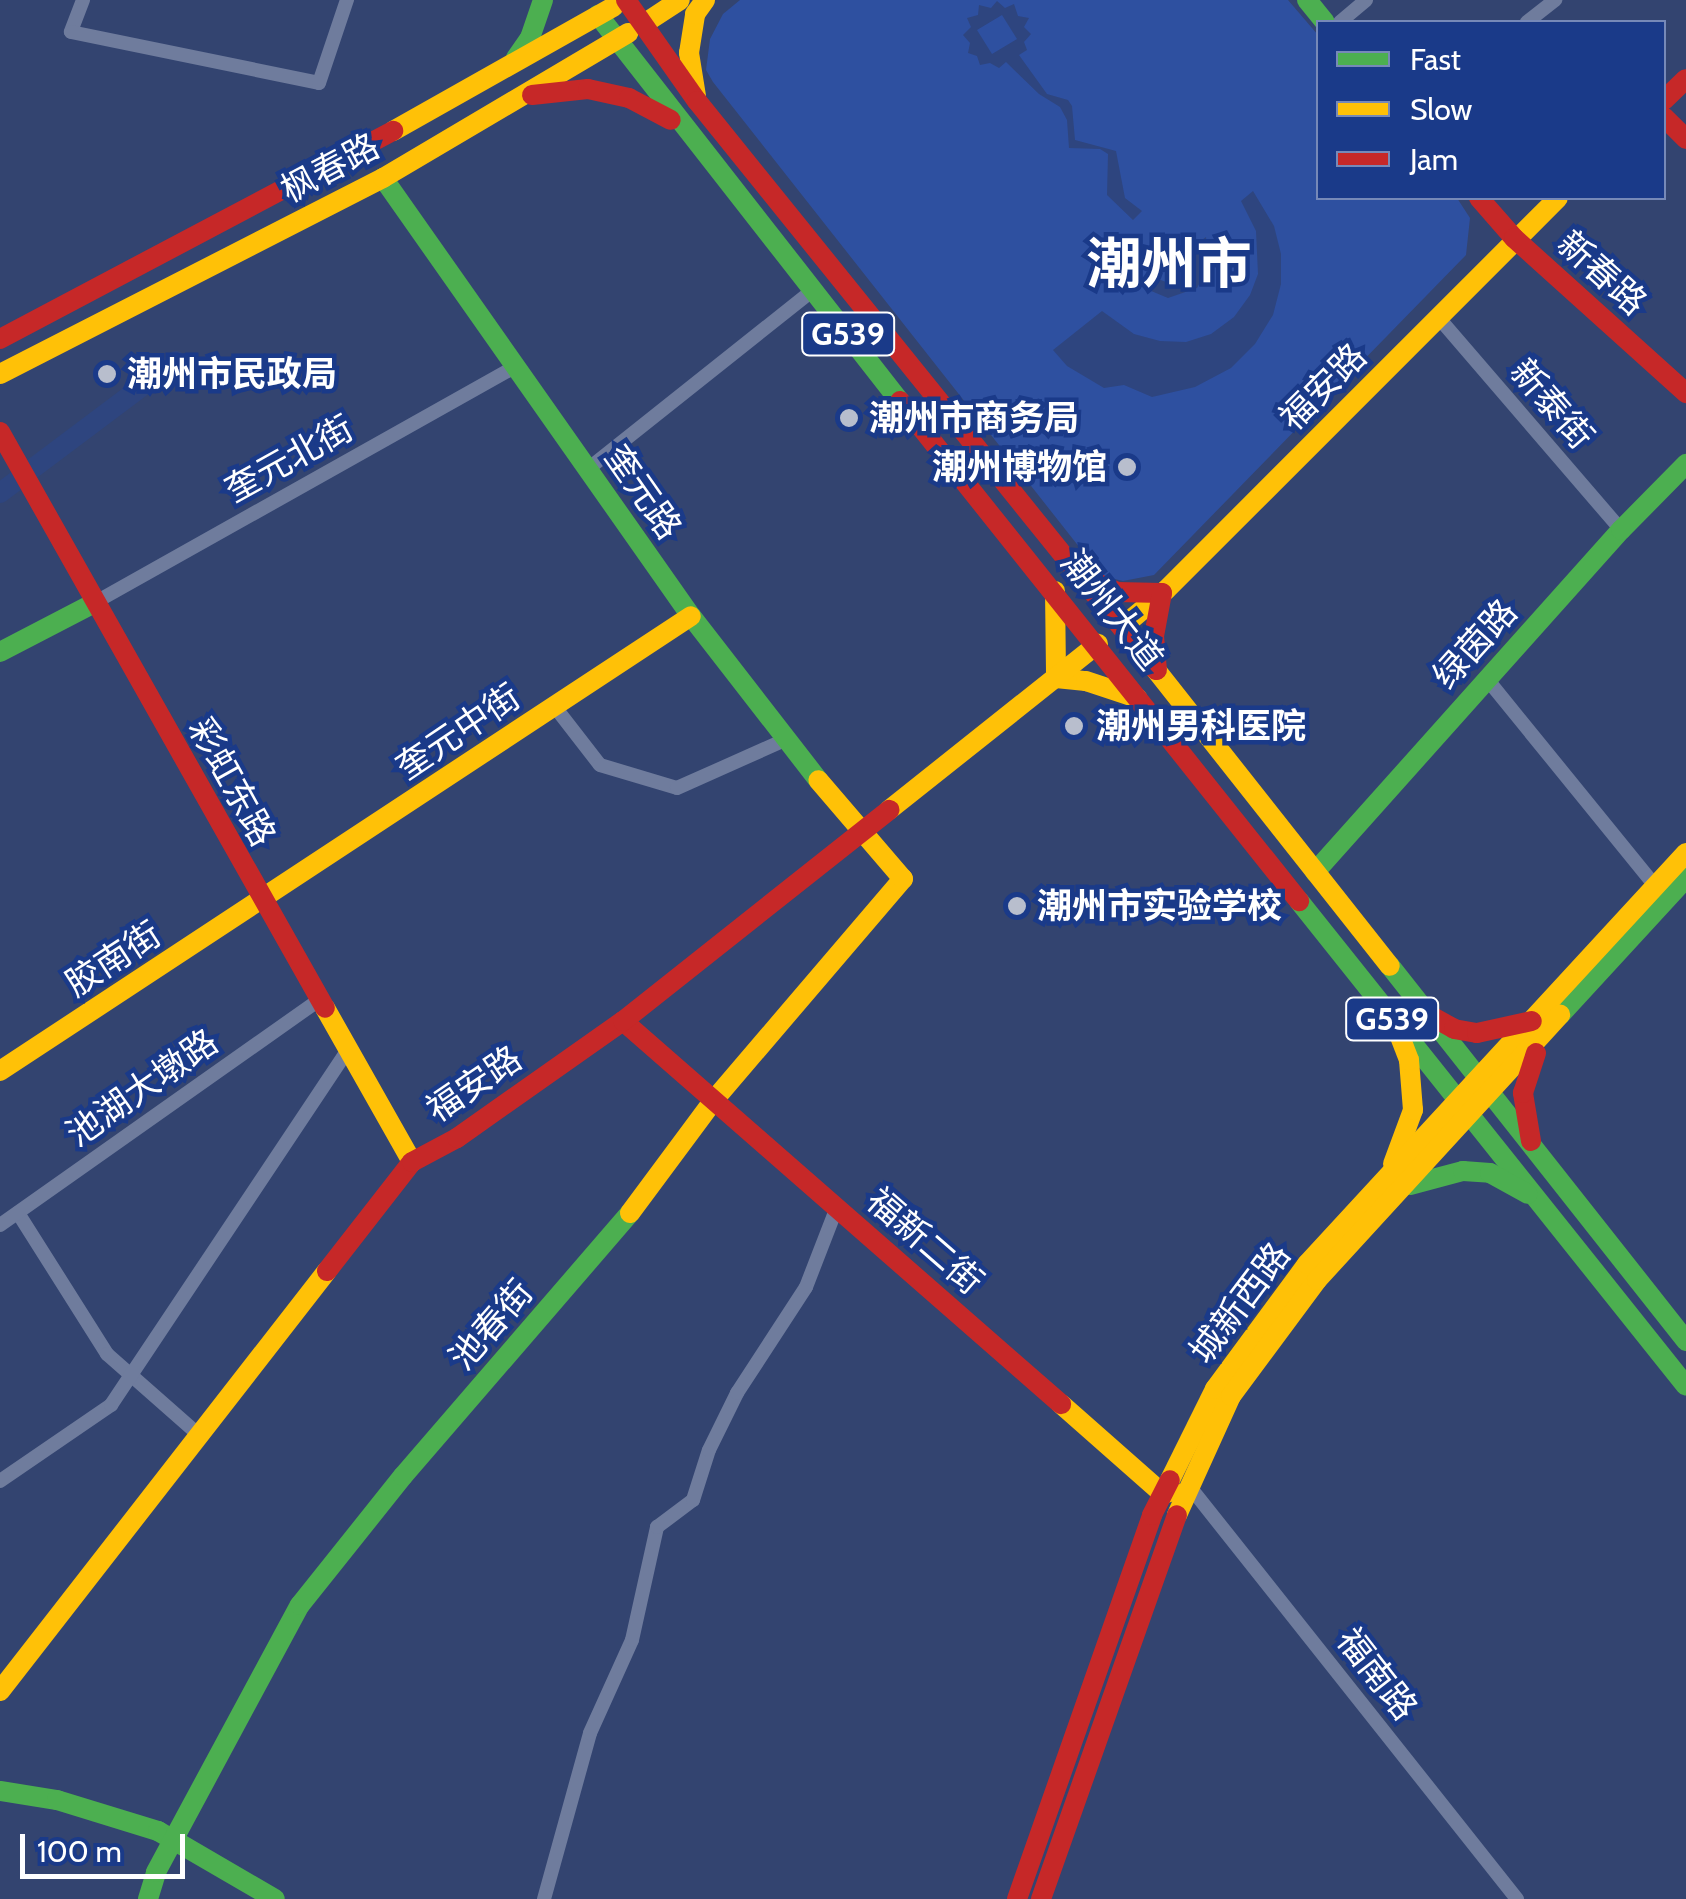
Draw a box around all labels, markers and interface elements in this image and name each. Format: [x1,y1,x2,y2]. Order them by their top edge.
legend [1316,20,1666,200]
text: Fast [1410,41,1461,78]
text: Slow [1410,91,1472,128]
street label: 枫春路 [274,125,386,211]
text: Jam [1410,141,1458,178]
street label: 新春路 [1549,222,1655,324]
district label: 潮州市 [1087,231,1251,297]
road number: G539 [800,307,896,361]
street label: 福安路 [1271,335,1375,439]
street label: 新泰街 [1502,351,1602,457]
place label: 潮州市民政局 [127,353,337,395]
marker: 潮州市民政局 [96,363,118,385]
place label: 潮州市商务局 [869,397,1079,439]
street label: 奎元北街 [218,407,360,511]
marker: 潮州市商务局 [838,407,860,429]
street label: 奎元路 [596,437,690,547]
place label: 潮州博物馆 [932,446,1107,488]
marker: 潮州博物馆 [1116,456,1138,478]
street label: 潮州大道 [1052,542,1172,678]
street label: 绿茵路 [1424,591,1526,697]
street label: 奎元中街 [388,675,528,789]
place label: 潮州男科医院 [1096,705,1306,747]
street label: 彩虹东路 [180,711,284,853]
marker: 潮州男科医院 [1061,713,1087,739]
place label: 潮州市实验学校 [1037,885,1282,927]
marker: 潮州市实验学校 [1006,895,1028,917]
street label: 胶南街 [58,913,168,1005]
road number: G539 [1344,992,1440,1046]
street label: 池湖大墩路 [58,1021,226,1155]
street label: 福安路 [419,1037,529,1131]
street label: 福新二街 [858,1179,992,1303]
street label: 城新西路 [1181,1234,1299,1372]
street label: 池春街 [441,1272,541,1378]
street label: 福南路 [1328,1620,1426,1728]
scale bar [25,1814,190,1876]
text: 100 m [37,1833,122,1870]

